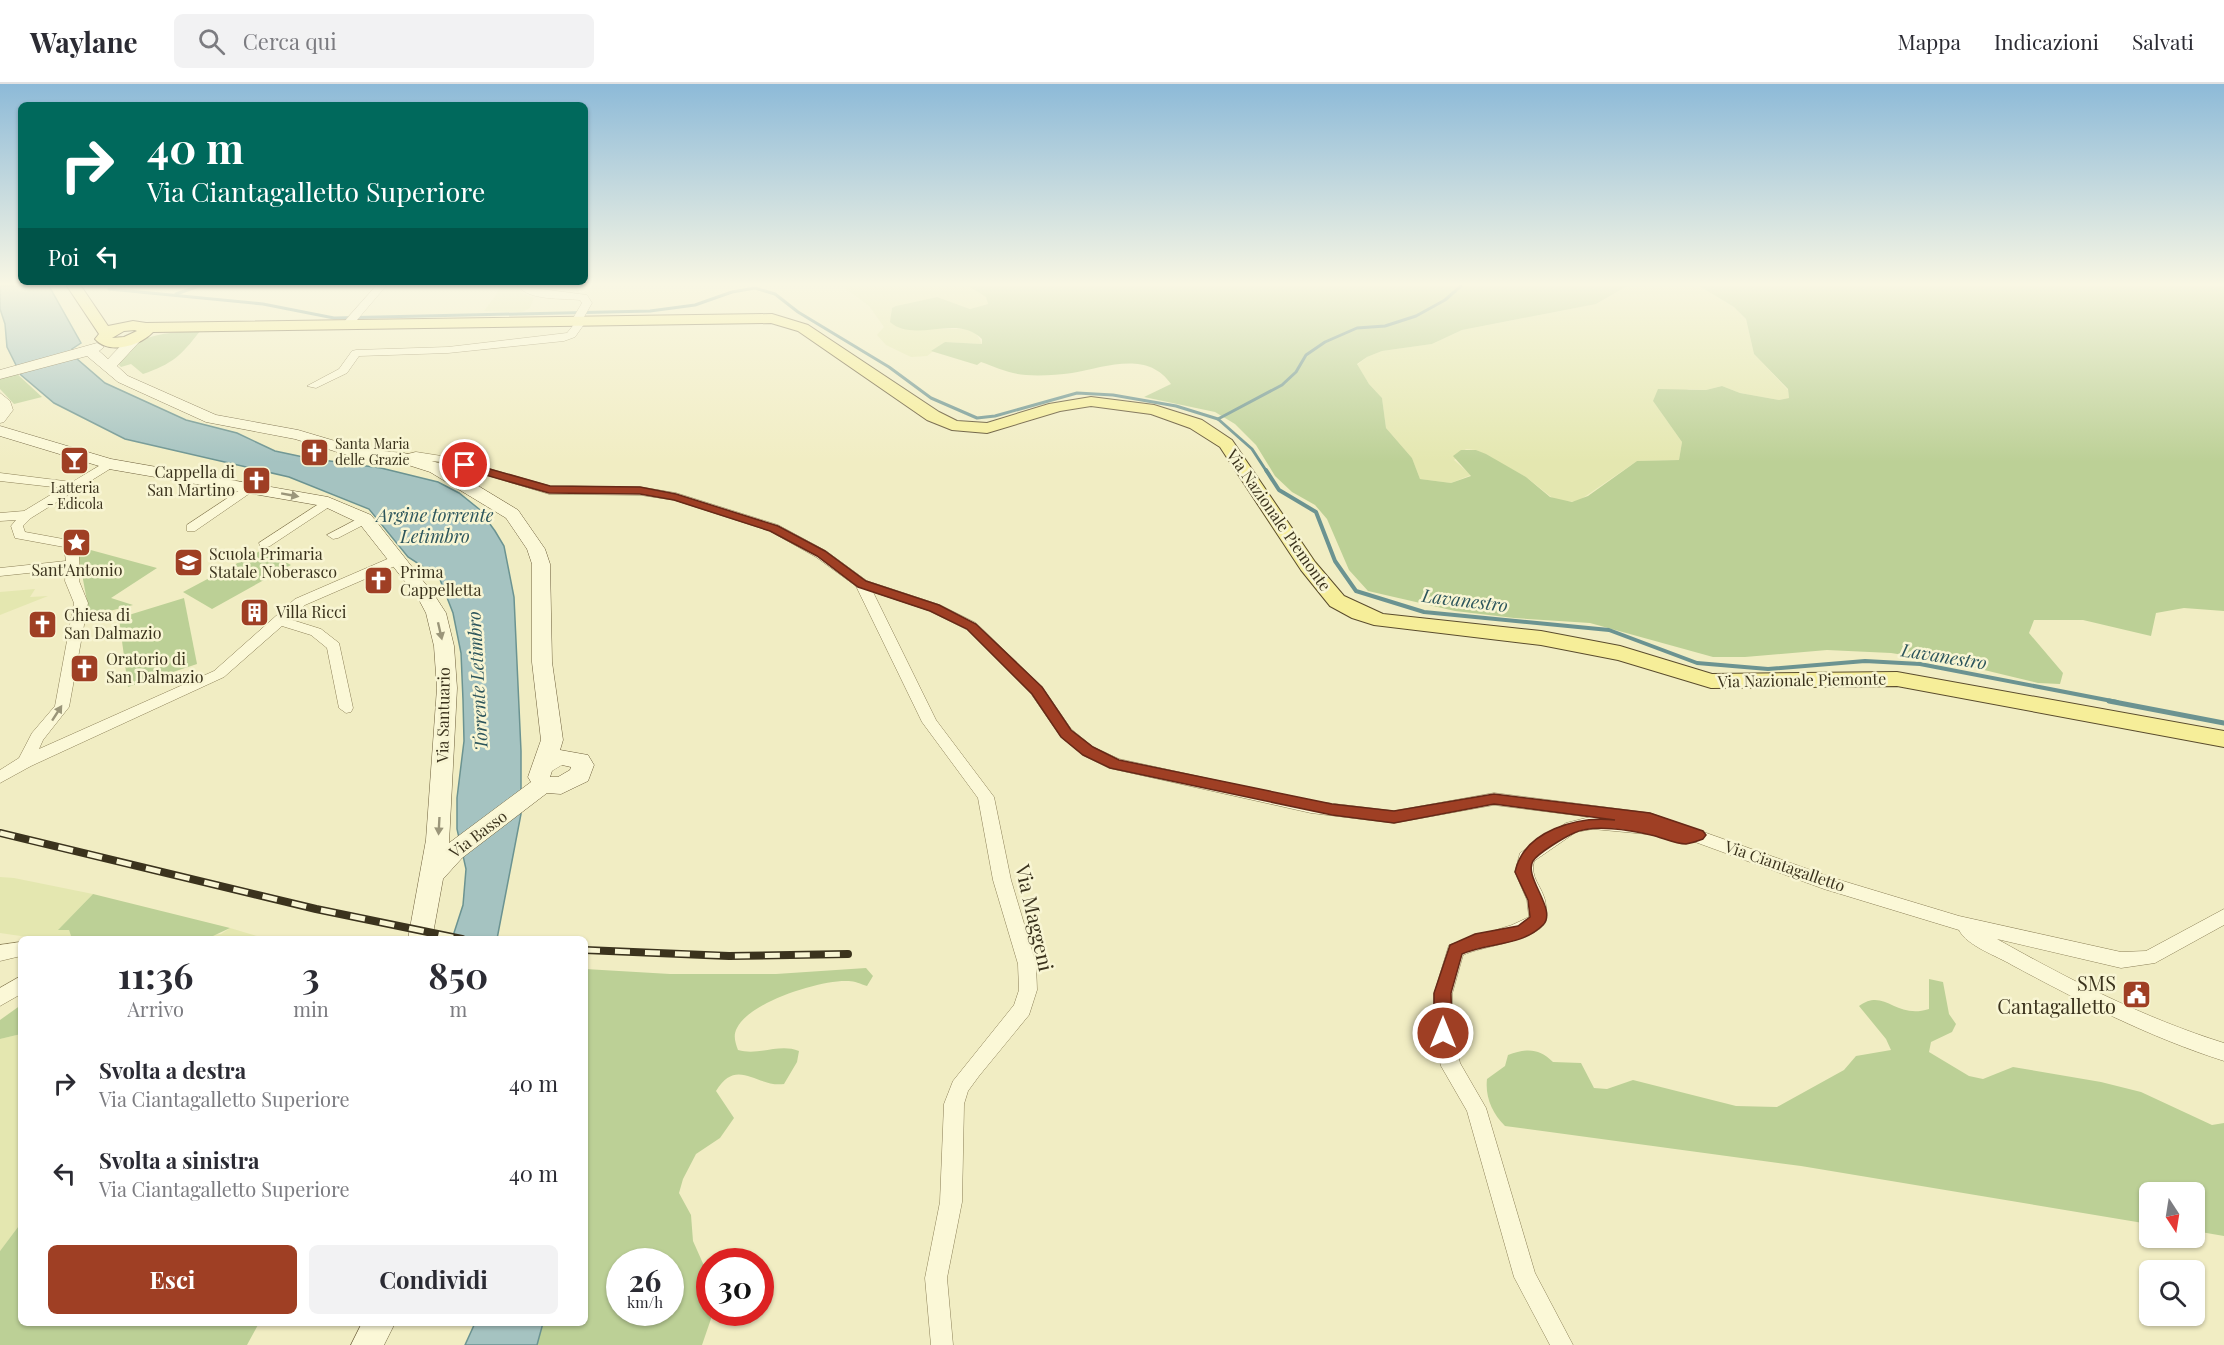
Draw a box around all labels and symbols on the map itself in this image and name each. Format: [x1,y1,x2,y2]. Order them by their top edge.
place label: Santa Maria delle Grazie [335,434,410,469]
church icon: Santa Maria delle Grazie [298,436,330,468]
pin [439,439,490,490]
street label: Via Nazionale Piemonte [1222,444,1336,595]
bar icon: Latteria - Edicola [59,445,91,477]
place label: Cappella di San Martino [147,461,235,500]
church icon: Cappella di San Martino [240,465,272,497]
place label: Latteria - Edicola [47,478,103,513]
one-way arrow [281,491,300,500]
water label: Argine torrente Letimbro [375,503,494,548]
place icon: Sant'Antonio [61,526,93,558]
place label: Scuola Primaria Statale Noberasco [209,543,337,582]
school or university icon: Scuola Primaria Statale Noberasco [172,547,204,579]
place label: Sant'Antonio [31,559,123,580]
place label: Prima Cappelletta [400,561,481,600]
church icon: Prima Cappelletta [363,565,395,597]
water label: Lavanestro [1420,583,1510,617]
building icon: Villa Ricci [239,596,271,628]
place label: Villa Ricci [275,601,347,622]
place label: Chiesa di San Dalmazio [64,604,162,643]
church icon: Chiesa di San Dalmazio [27,608,59,640]
water label: Torrente Letimbro [461,611,493,751]
one-way arrow [436,622,446,641]
water label: Lavanestro [1899,637,1989,675]
place label: Oratorio di San Dalmazio [106,648,204,687]
church icon: Oratorio di San Dalmazio [69,652,101,684]
street label: Via Santuario [431,667,454,764]
street label: Via Nazionale Piemonte [1717,668,1886,691]
one-way arrow [51,705,62,722]
street label: Via Basso [444,805,511,863]
one-way arrow [434,816,443,835]
street label: Via Ciantagalletto [1721,835,1848,896]
street label: Via Maggeni [1010,861,1061,974]
place label: SMS Cantagalletto [1997,969,2116,1019]
public building icon: SMS Cantagalletto [2121,979,2153,1011]
position arrow [1411,1001,1475,1065]
north arrow [2139,1182,2205,1248]
speed limit sign: 30 [696,1248,774,1326]

